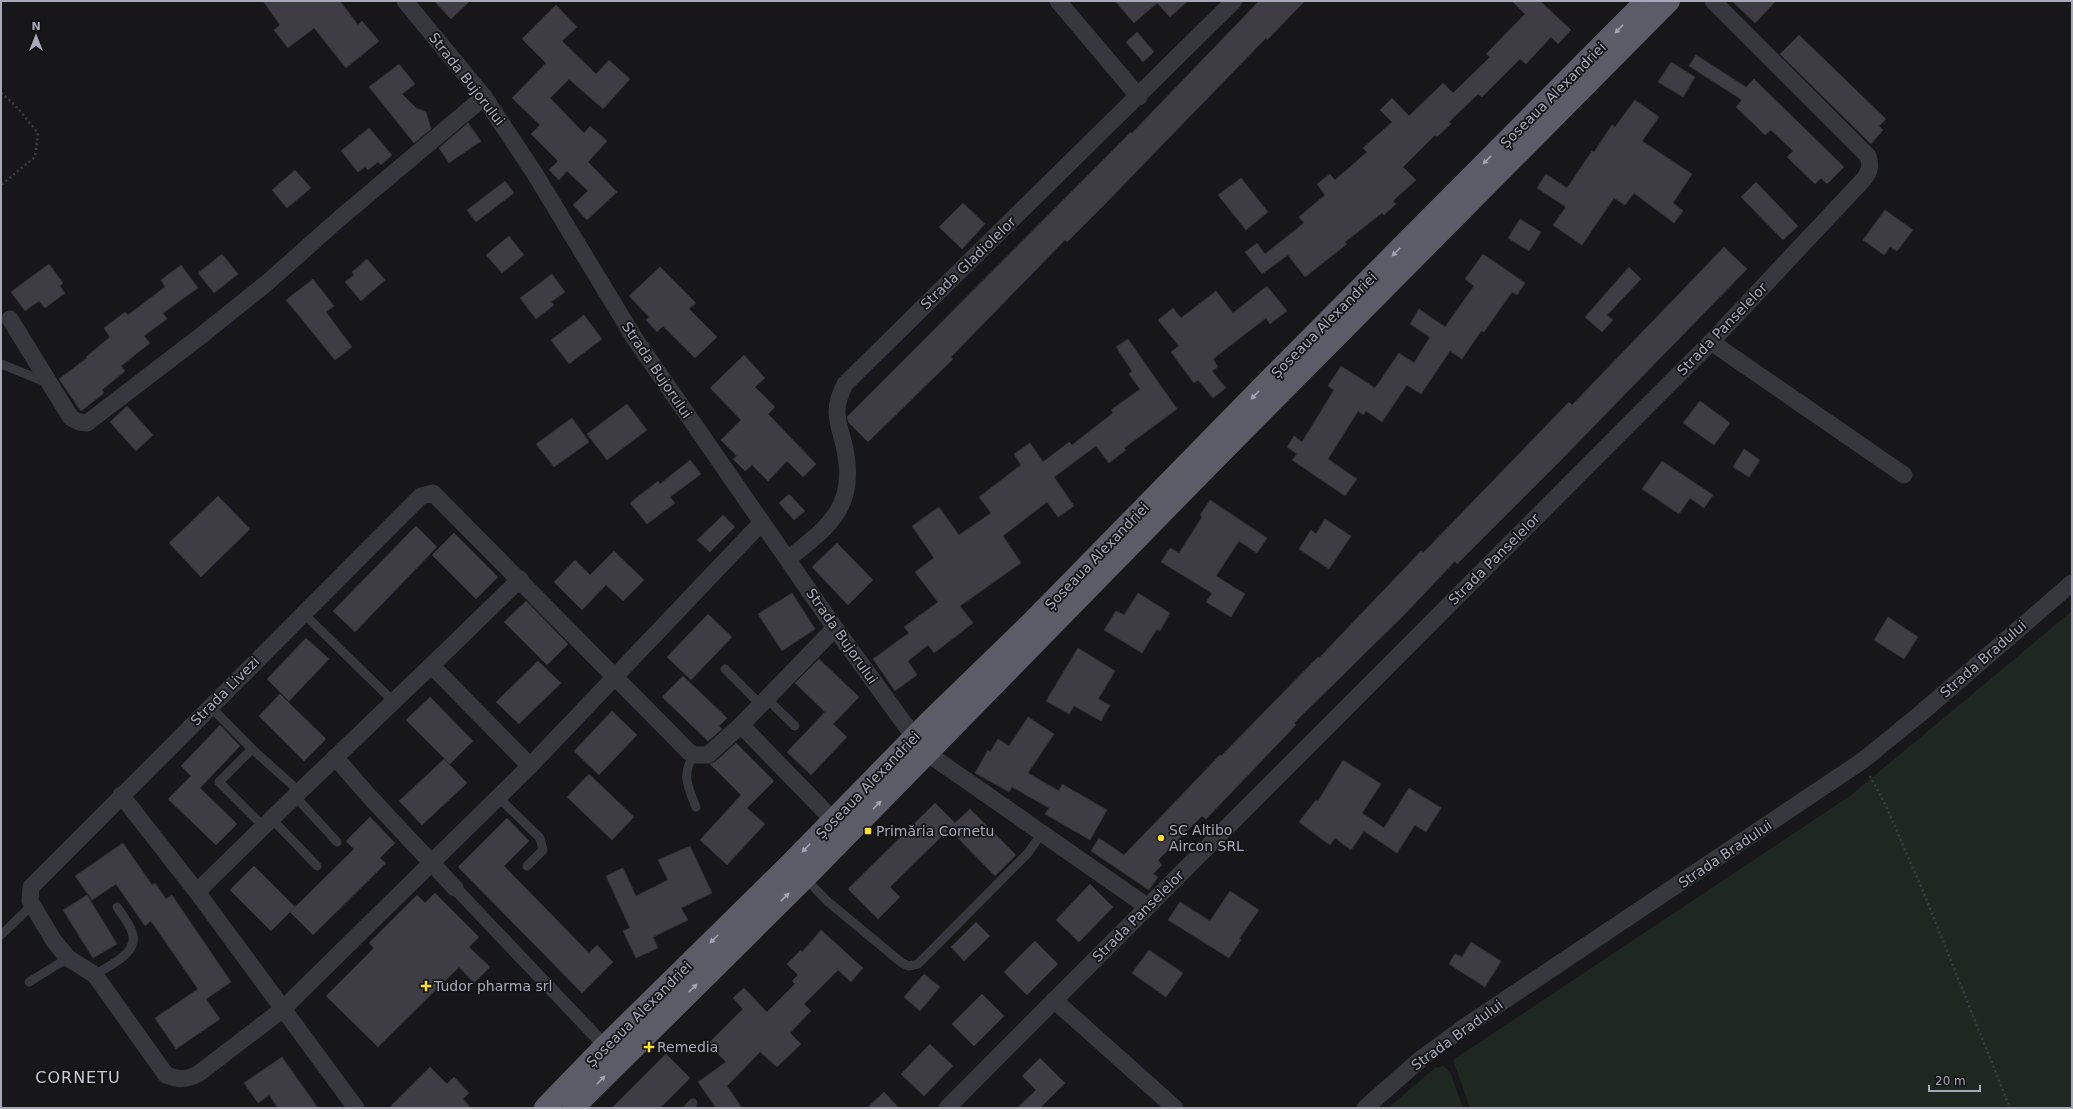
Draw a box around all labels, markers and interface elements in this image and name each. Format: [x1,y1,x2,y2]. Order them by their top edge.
north arrow [16,16,56,56]
text: N [31,20,41,33]
one-way arrow [1614,24,1624,34]
street label: Strada Bujorului [426,30,508,128]
street label: Șoseaua Alexandriei [1497,39,1610,152]
one-way arrow [1482,155,1492,165]
street label: Strada Gladiolelor [917,213,1019,313]
one-way arrow [1391,247,1400,257]
street label: Șoseaua Alexandriei [1268,269,1381,382]
street label: Strada Panselelor [1674,279,1770,379]
street label: Strada Bujorului [619,319,695,421]
one-way arrow [1250,390,1260,400]
street label: Șoseaua Alexandriei [1042,499,1153,613]
street label: Strada Panselelor [1445,510,1543,608]
street label: Strada Bujorului [803,585,881,687]
street label: Strada Bradului [1937,617,2029,701]
street label: Strada Livezi [187,653,263,729]
street label: Șoseaua Alexandriei [813,728,924,842]
one-way arrow [872,800,882,810]
street label: Strada Bradului [1675,817,1775,891]
place label: SC Altibo Aircon SRL [1169,822,1244,854]
place label: Primăria Cornetu [876,823,994,839]
marker: Primăria Cornetu [863,826,873,836]
marker: SC Altibo Aircon SRL [1156,833,1166,843]
one-way arrow [801,843,811,853]
street label: Strada Panselelor [1089,867,1187,965]
one-way arrow [780,892,790,902]
one-way arrow [709,934,719,944]
street label: Șoseaua Alexandriei [583,958,696,1071]
place label: Tudor pharma srl [433,978,552,994]
marker: Tudor pharma srl [421,981,431,991]
one-way arrow [688,983,698,993]
street label: Strada Bradului [1408,996,1506,1074]
place label: Remedia [657,1039,718,1055]
marker: Remedia [644,1042,654,1052]
scale bar [1929,1067,1980,1093]
district label: CORNETU [35,1068,121,1087]
text: 20 m [1935,1074,1966,1088]
one-way arrow [596,1075,606,1085]

